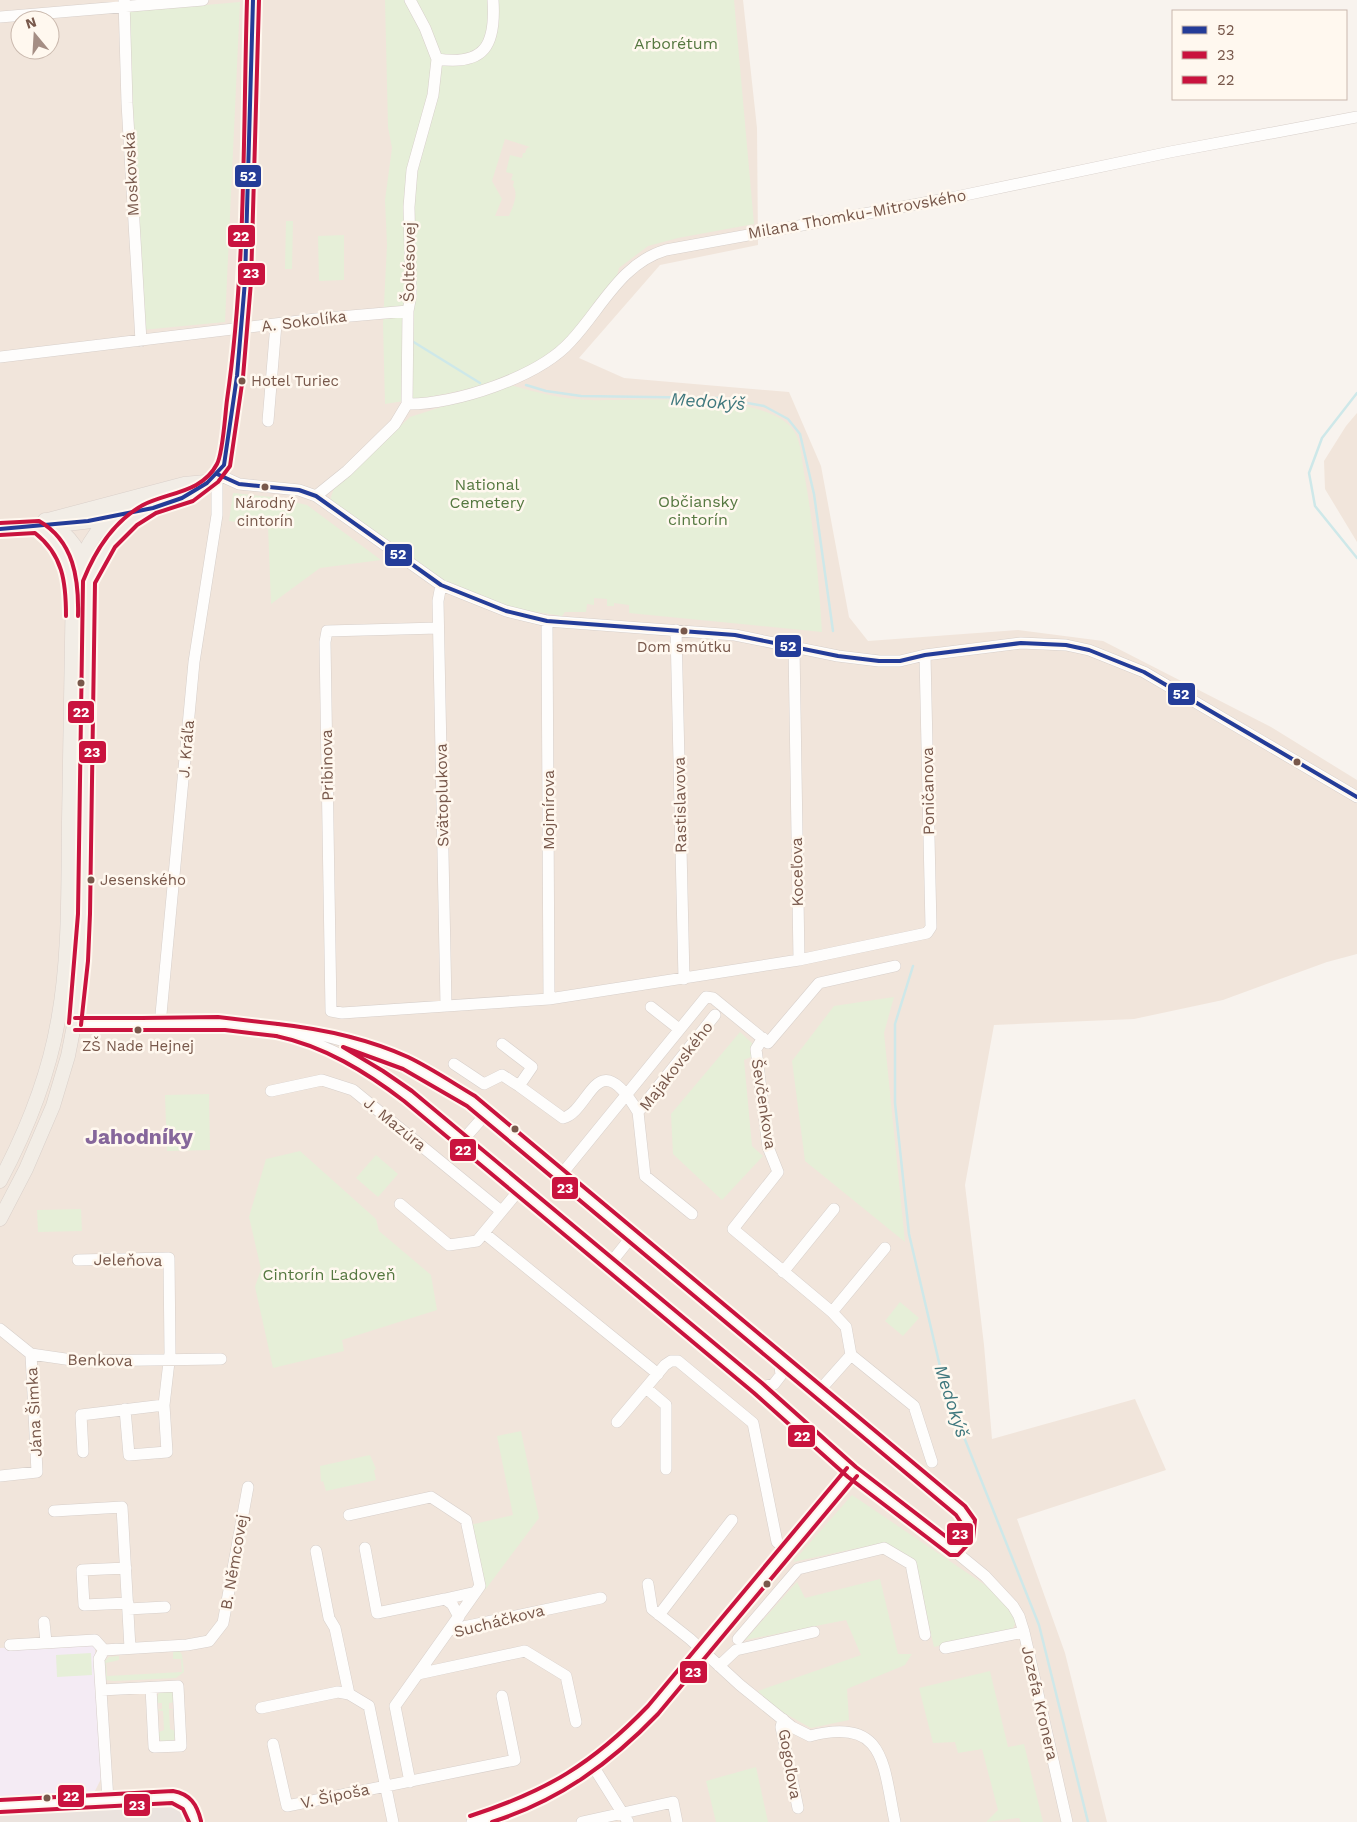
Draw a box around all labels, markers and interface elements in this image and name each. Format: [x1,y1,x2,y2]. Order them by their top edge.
north arrow [10,10,60,60]
legend [1172,10,1347,100]
text: N [24,13,38,32]
text: 52 [1217,21,1234,39]
park label: Arborétum [634,34,718,53]
text: 23 [1217,46,1235,64]
text: 22 [1217,71,1235,89]
street label: Moskovská [119,131,143,217]
line badge: 52 [234,164,262,188]
text: 52 [240,168,256,184]
street label: Milana Thomku-Mitrovského [746,185,968,243]
street label: Šoltésovej [399,222,419,302]
line badge: 22 [227,224,256,248]
text: 22 [233,228,249,244]
line badge: 23 [237,262,266,286]
text: 23 [243,265,259,281]
street label: A. Sokolíka [260,306,348,336]
place label: Hotel Turiec [251,372,339,390]
marker: Hotel Turiec [237,376,247,386]
water label: Medokýš [670,388,747,414]
park label: National Cemetery [449,475,525,512]
marker: Národný cintorín [260,482,270,492]
park label: Občiansky cintorín [658,492,739,529]
place label: Národný cintorín [235,494,296,530]
line badge: 52 [384,543,413,567]
text: 52 [390,546,406,562]
marker: Dom smútku [679,626,689,636]
line badge: 52 [774,634,802,658]
place label: Dom smútku [637,638,731,656]
text: 52 [780,638,796,654]
unlabelled marker [76,678,86,688]
line badge: 52 [1167,682,1196,706]
text: 52 [1173,686,1189,702]
line badge: 22 [67,700,95,724]
text: 22 [73,704,89,720]
street label: J. Kráľa [174,719,198,779]
street label: Pribinova [317,729,337,801]
line badge: 23 [78,740,107,764]
street label: Svätoplukova [432,743,452,847]
text: 23 [84,744,100,760]
street label: Poničanova [918,747,938,835]
street label: Rastislavova [670,757,690,853]
unlabelled marker [1292,757,1302,767]
street label: Mojmírova [539,770,558,850]
street label: Koceľova [787,837,807,907]
place label: Jesenského [100,871,186,889]
marker: Jesenského [86,875,96,885]
street label: Majakovského [635,1017,717,1115]
marker: ZŠ Nade Hejnej [133,1025,143,1035]
place label: ZŠ Nade Hejnej [82,1036,194,1055]
street label: Ševčenkova [747,1057,781,1151]
street label: J. Mazúra [360,1093,430,1155]
district label: Jahodníky [85,1124,193,1149]
unlabelled marker [510,1124,520,1134]
line badge: 22 [449,1138,477,1162]
text: 22 [455,1142,471,1158]
line badge: 23 [551,1176,579,1200]
text: 23 [557,1180,573,1196]
street label: Jeleňova [93,1250,163,1270]
park label: Cintorín Ľadoveň [262,1265,396,1284]
street label: Benkova [67,1350,133,1370]
water label: Medokýš [930,1362,974,1441]
street label: Jána Šimka [22,1367,46,1457]
line badge: 22 [787,1424,816,1448]
text: 22 [794,1428,810,1444]
street label: B. Němcovej [216,1513,252,1611]
line badge: 23 [946,1522,974,1546]
text: 23 [952,1526,968,1542]
unlabelled marker [762,1579,772,1589]
street label: Sucháčkova [452,1601,546,1641]
street label: Jozefa Kronera [1018,1644,1062,1762]
line badge: 23 [679,1660,708,1684]
text: 23 [685,1664,701,1680]
street label: Gogoľova [774,1727,806,1801]
street label: V. Šípoša [299,1779,371,1813]
line badge: 22 [57,1784,85,1808]
text: 22 [63,1788,79,1804]
unlabelled marker [42,1793,52,1803]
line badge: 23 [123,1793,151,1817]
text: 23 [129,1797,145,1813]

